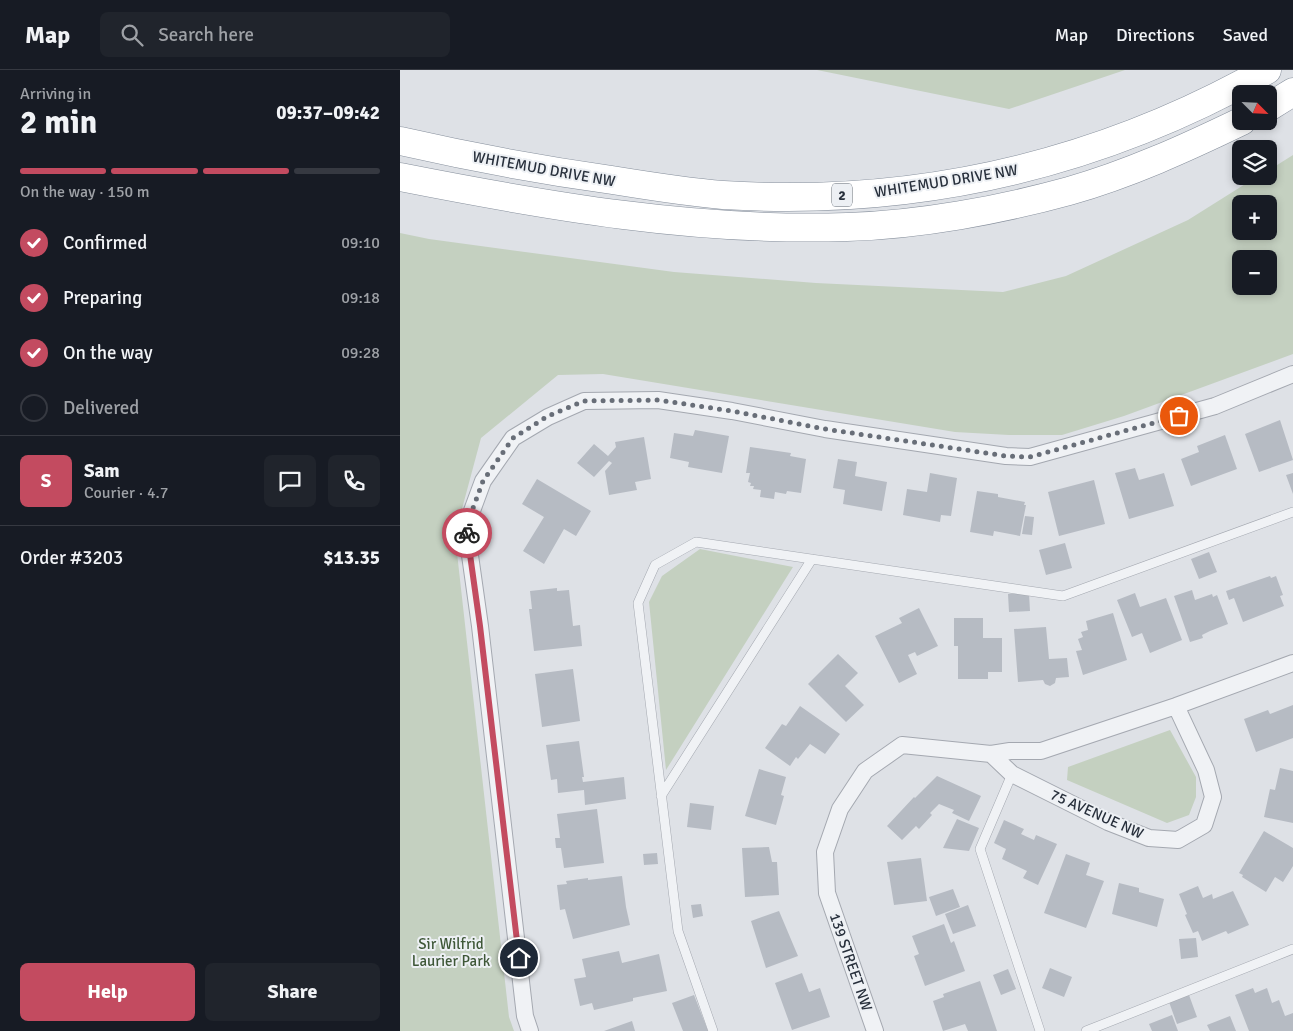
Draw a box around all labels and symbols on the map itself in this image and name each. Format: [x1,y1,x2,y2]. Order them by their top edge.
north arrow [1232,85,1278,130]
street label: WHITEMUD DRIVE NW [471,148,617,190]
street label: WHITEMUD DRIVE NW [873,161,1019,201]
road number: 2 [832,184,852,206]
pin [1158,395,1200,437]
courier [442,508,492,558]
street label: 75 AVENUE NW [1048,785,1147,843]
street label: 139 STREET NW [826,911,876,1014]
park label: Sir Wilfrid Laurier Park [412,935,491,970]
pin [498,937,540,979]

